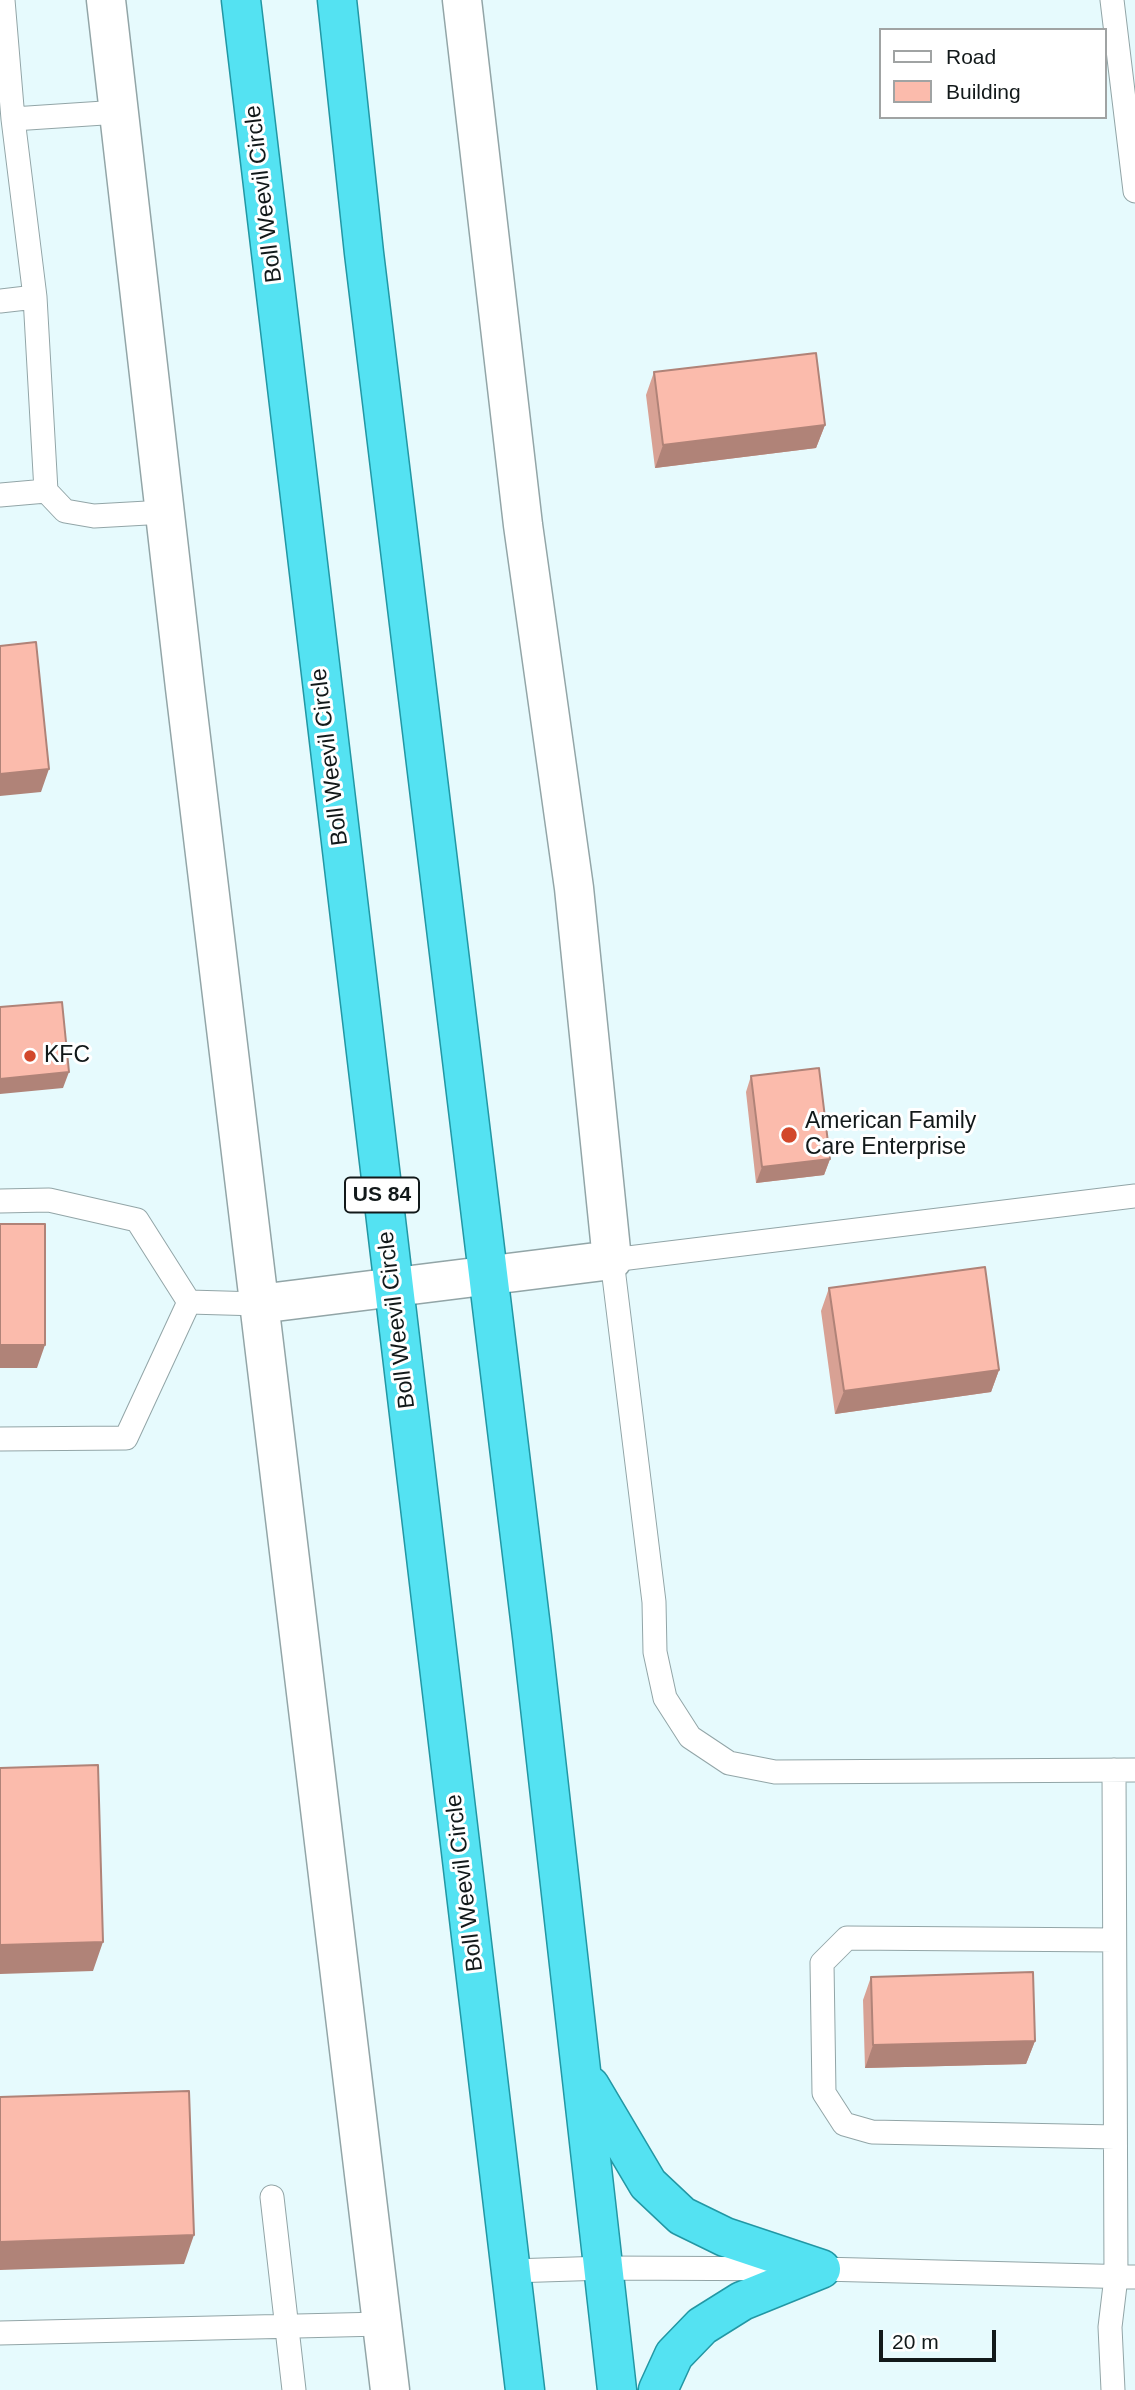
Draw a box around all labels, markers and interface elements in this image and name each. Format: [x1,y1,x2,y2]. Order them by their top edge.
legend [880,28,1107,119]
text: Road [946,45,996,68]
text: Building [946,80,1021,103]
street label: Boll Weevil Circle [239,104,289,284]
street label: Boll Weevil Circle [305,667,355,847]
place label: KFC [44,1042,90,1070]
marker: KFC [22,1048,38,1064]
place label: American Family Care Enterprise [805,1108,976,1162]
marker: American Family Care Enterprise [779,1125,799,1145]
road number: US 84 [345,1178,419,1212]
street label: Boll Weevil Circle [372,1230,422,1410]
street label: Boll Weevil Circle [440,1793,490,1973]
scale bar [883,2316,1000,2360]
text: 20 m [892,2330,939,2353]

